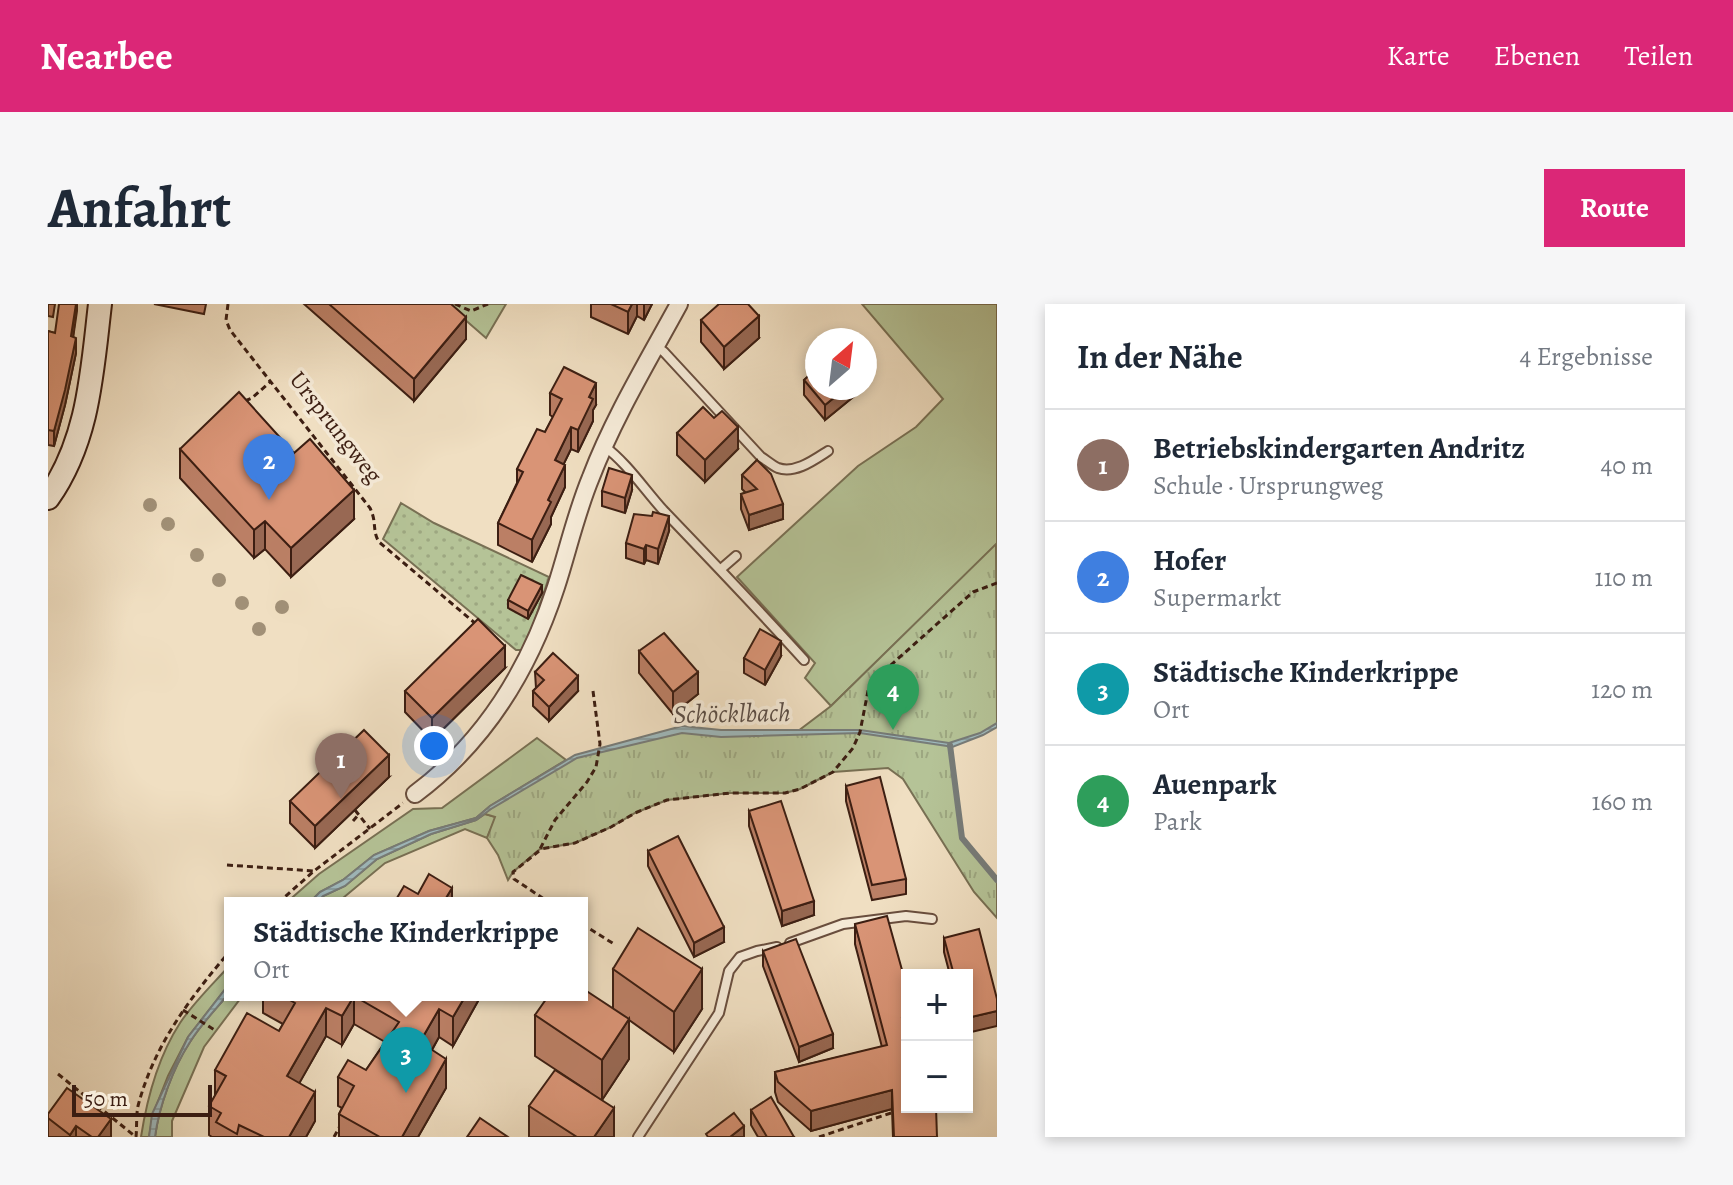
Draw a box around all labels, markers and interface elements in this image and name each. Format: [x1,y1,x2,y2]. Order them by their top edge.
text: Nearbee [40,30,173,82]
text: Karte [1387,37,1450,75]
text: Ebenen [1494,37,1580,75]
text: Teilen [1624,37,1693,75]
button: Route [1544,169,1685,247]
text: Anfahrt [48,170,231,246]
north arrow [805,328,877,400]
text: In der Nähe [1077,333,1243,380]
text: 4 Ergebnisse [1520,339,1653,374]
street label: Ursprungweg [282,364,390,490]
text: Betriebskindergarten Andritz [1153,428,1525,468]
pin: 2 [243,434,295,500]
text: 1 [1098,448,1108,483]
text: 40 m [1601,448,1653,483]
text: Schule · Ursprungweg [1153,468,1384,503]
text: Hofer [1153,540,1226,580]
text: 2 [1097,560,1109,595]
text: 110 m [1595,560,1653,595]
text: Supermarkt [1153,580,1281,615]
text: Städtische Kinderkrippe [1153,652,1459,692]
pin: 4 [867,664,919,730]
text: 3 [1097,672,1109,707]
text: 120 m [1591,672,1653,707]
text: Ort [1153,692,1190,727]
water label: Schöcklbach [673,695,791,732]
your location [414,726,454,766]
pin: 1 [315,733,367,799]
text: Auenpark [1153,764,1276,804]
text: 4 [1097,784,1109,819]
text: 160 m [1591,784,1653,819]
text: Park [1153,804,1202,839]
popup [224,897,588,1001]
text: Städtische Kinderkrippe [253,912,559,952]
text: Ort [253,952,290,987]
map controls [901,969,973,1113]
button: + [901,969,973,1041]
pin: 3 [380,1027,432,1093]
button: − [901,1041,973,1113]
scale bar [72,1081,212,1117]
text: 50 m [84,1084,128,1114]

